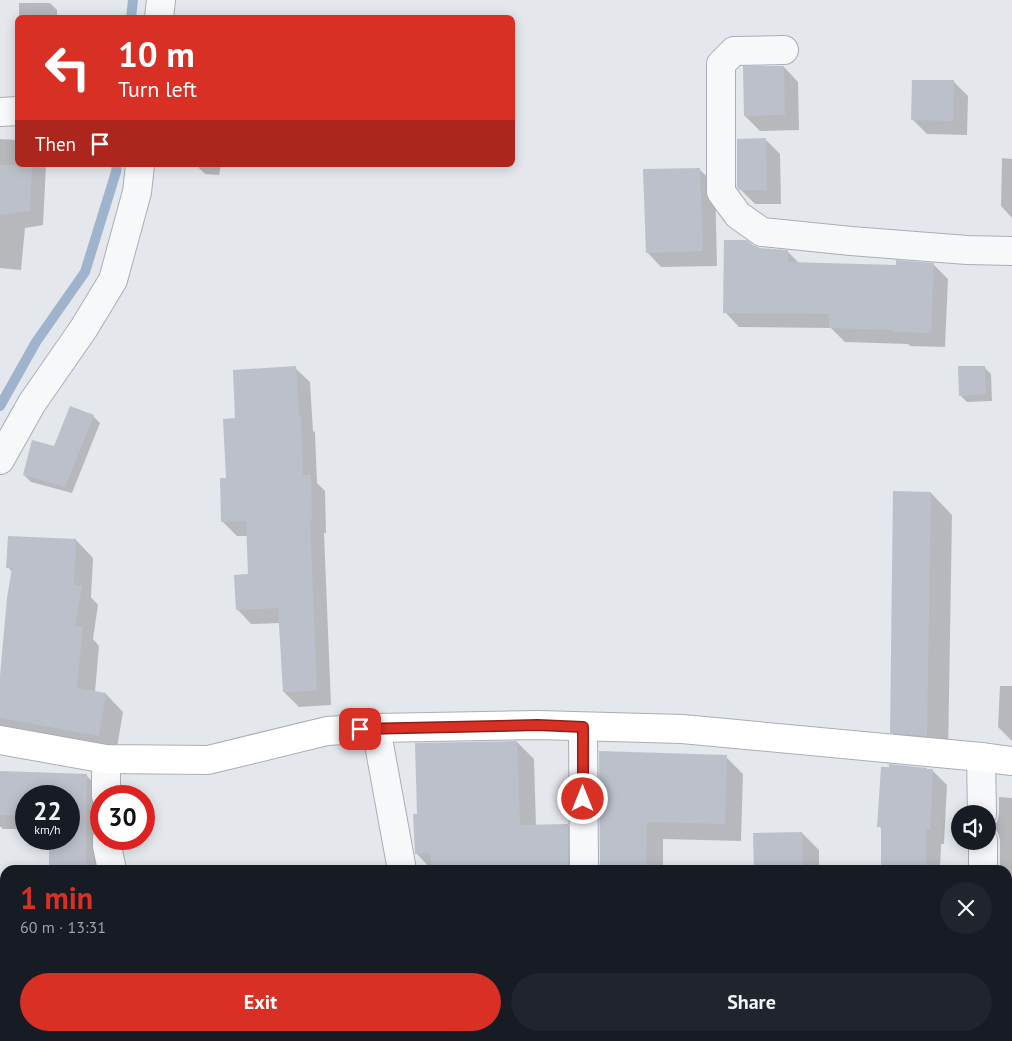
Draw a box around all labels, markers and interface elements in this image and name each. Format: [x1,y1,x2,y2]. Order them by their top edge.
text: 10 m [118,31,195,77]
icon: left [35,35,100,100]
text: Turn left [118,75,197,103]
icon: arrive [86,130,114,158]
text: Then [35,132,76,156]
pin [339,708,381,750]
icon: arrive [346,715,374,743]
position arrow [556,772,608,824]
speed limit sign: 30 [90,785,155,850]
text: 22 [33,795,62,827]
map controls [951,805,996,850]
button: sound [951,805,996,850]
text: km/h [34,822,61,837]
text: 1 min [20,878,93,917]
button: close [940,882,992,934]
text: 60 m · 13:31 [20,917,106,937]
button: Exit [20,973,501,1031]
button: Share [511,973,992,1031]

